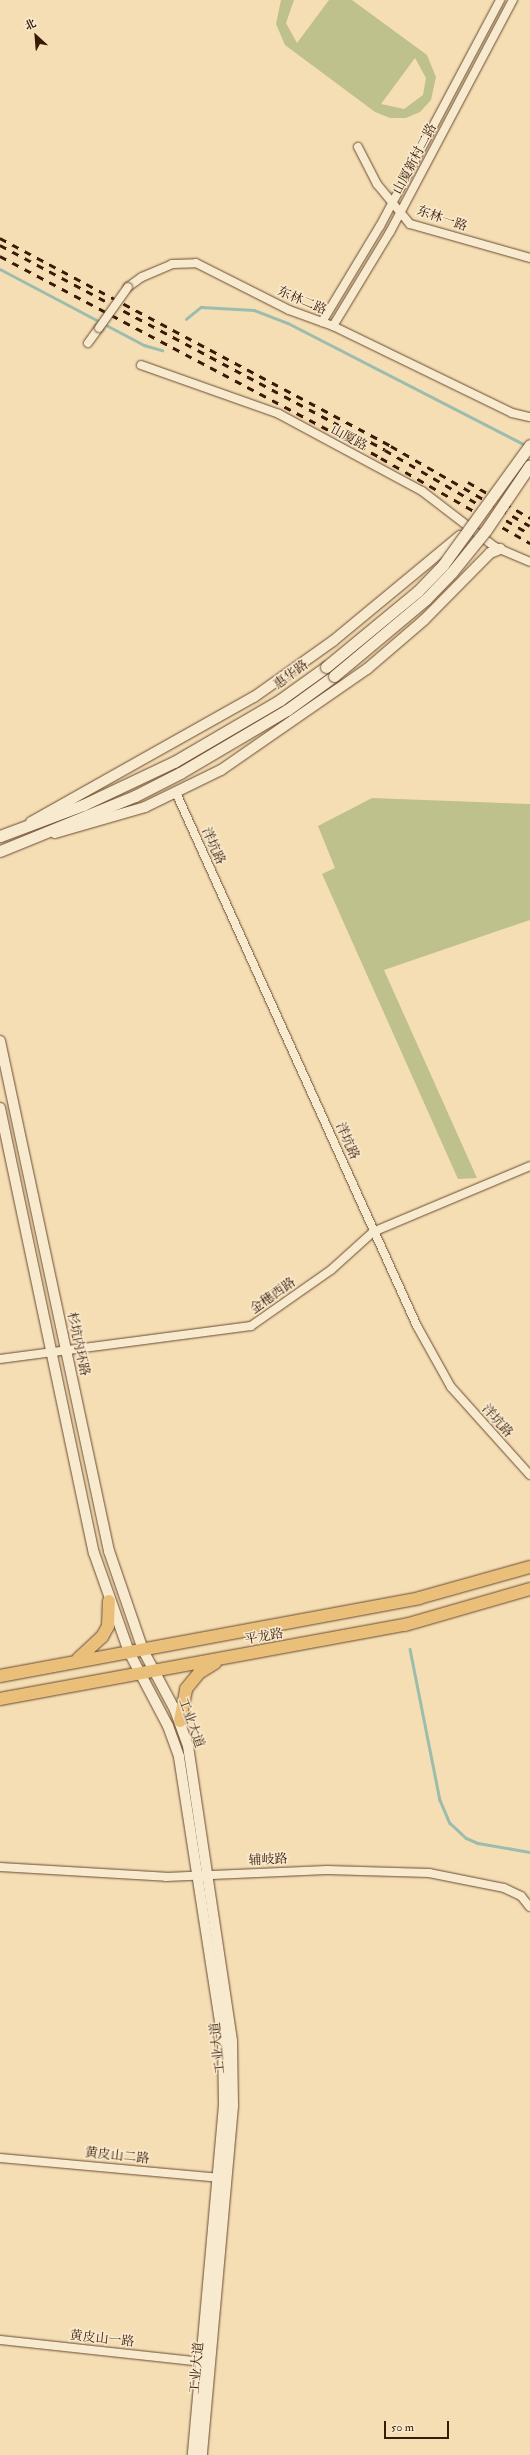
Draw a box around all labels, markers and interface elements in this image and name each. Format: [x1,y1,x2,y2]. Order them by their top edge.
north arrow [16,16,56,56]
text: 北 [23,17,38,33]
street label: 山厦新村二路 [390,121,440,197]
street label: 东林一路 [415,203,469,235]
street label: 东林二路 [275,284,329,318]
street label: 山厦路 [328,422,370,454]
street label: 惠华路 [271,657,311,693]
street label: 洋坑路 [198,825,228,867]
street label: 洋坑路 [332,1120,362,1162]
street label: 金穗西路 [247,1275,299,1317]
street label: 杉坑内环路 [64,1311,92,1377]
street label: 洋坑路 [478,1401,516,1441]
street label: 平龙路 [243,1626,285,1648]
street label: 工业大道 [175,1696,207,1750]
street label: 辅岐路 [248,1851,288,1869]
street label: 工业大道 [208,2021,228,2075]
street label: 黄皮山二路 [84,2145,150,2167]
street label: 黄皮山一路 [69,2328,135,2350]
street label: 工业大道 [187,2341,207,2395]
scale bar [386,2413,451,2439]
text: 50 m [391,2420,414,2435]

